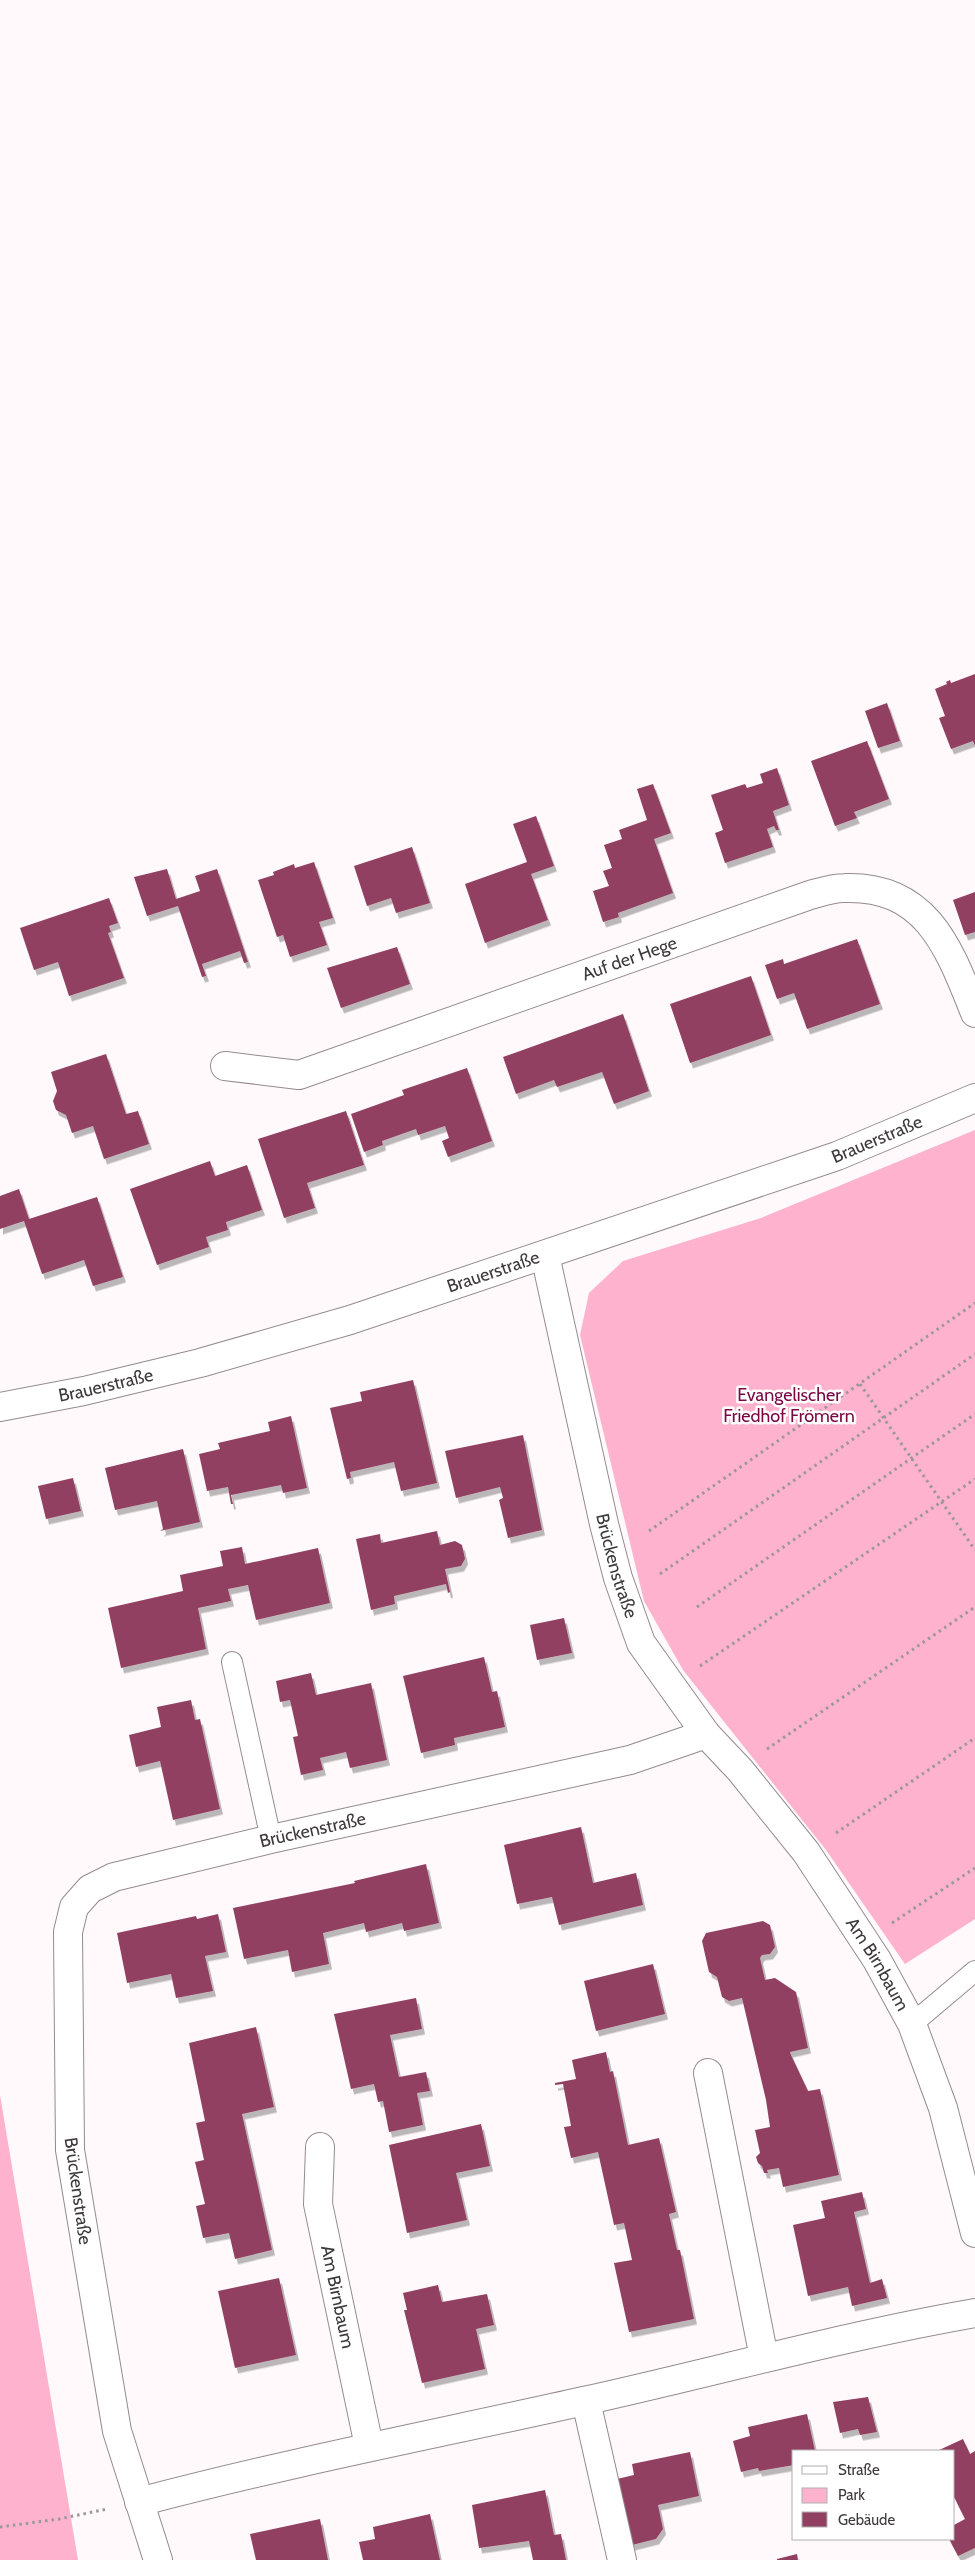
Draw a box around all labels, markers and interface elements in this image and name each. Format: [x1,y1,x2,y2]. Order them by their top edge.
street label: Auf der Hege [579,932,680,985]
street label: Brauerstraße [828,1110,926,1168]
street label: Brauerstraße [444,1246,542,1298]
street label: Brauerstraße [57,1364,155,1407]
park label: Evangelischer Friedhof Frömern [723,1384,855,1427]
street label: Brückenstraße [591,1511,642,1621]
street label: Brückenstraße [257,1807,368,1852]
street label: Am Birnbaum [841,1913,914,2015]
street label: Brückenstraße [60,2136,96,2246]
street label: Am Birnbaum [316,2243,359,2351]
legend [792,2450,955,2540]
text: Straße [838,2461,880,2479]
text: Park [838,2486,865,2504]
text: Gebäude [838,2511,895,2529]

